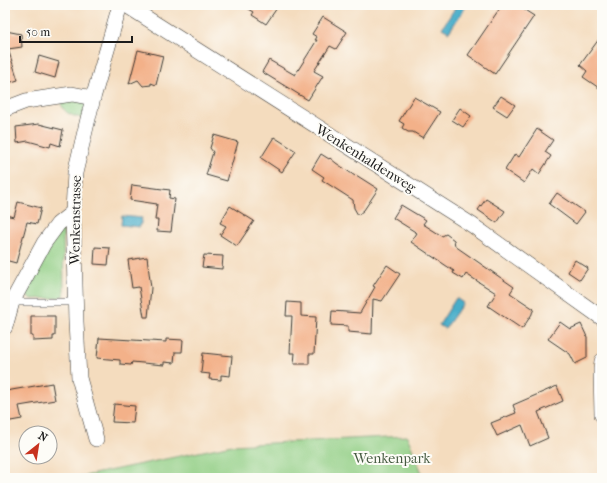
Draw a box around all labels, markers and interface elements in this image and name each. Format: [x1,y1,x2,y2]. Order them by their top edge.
scale bar [20,18,132,44]
text: 50 m [26,25,50,39]
street label: Wenkenhaldenweg [312,120,419,196]
street label: Wenkenstrasse [66,175,85,266]
north arrow [18,425,58,465]
text: N [36,429,50,445]
park label: Wenkenpark [352,450,431,467]

